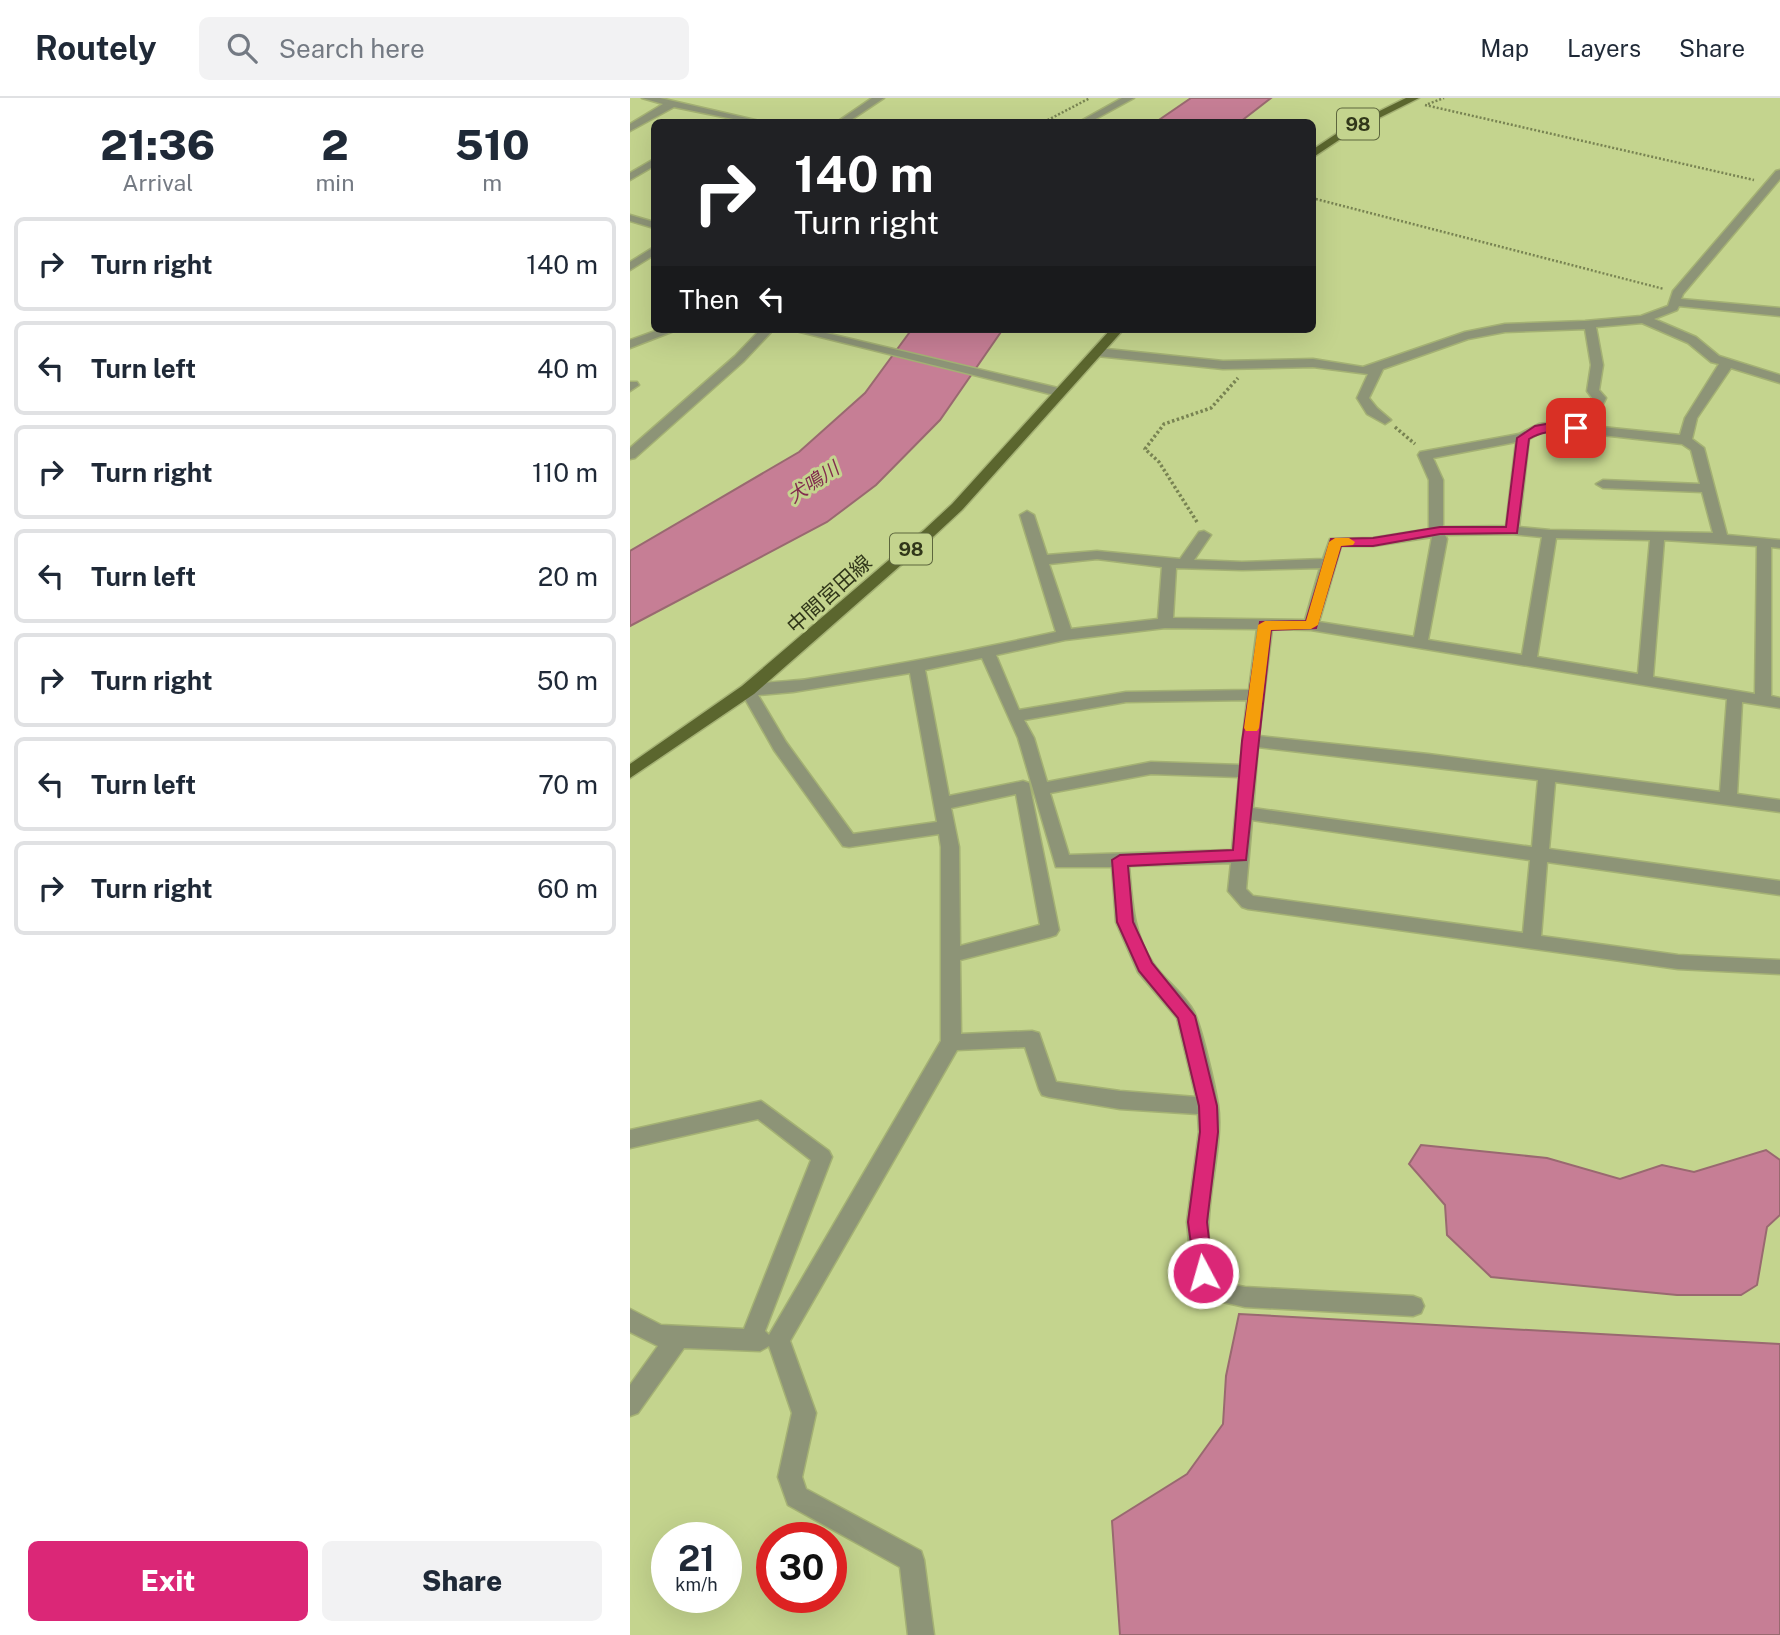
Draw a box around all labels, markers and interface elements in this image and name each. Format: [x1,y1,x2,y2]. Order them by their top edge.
search box [199,17,689,80]
text: Routely [35,29,157,67]
icon: search [223,29,261,67]
text: Search here [279,33,425,64]
text: Map [1480,34,1529,62]
text: Layers [1567,34,1641,62]
text: Share [1679,34,1745,62]
road number: 98 [1337,108,1379,140]
text: 21:36 [100,120,215,169]
text: 2 [321,120,349,169]
text: 510 [455,120,530,169]
text: 140 m [794,145,934,203]
icon: right [679,147,770,238]
text: Arrival [122,169,193,196]
text: min [315,169,354,196]
text: m [482,169,502,196]
text: Turn right [794,204,939,241]
icon: right [32,245,70,283]
text: Turn right [91,249,213,280]
text: 140 m [526,249,598,280]
icon: left [753,280,791,318]
text: Then [679,284,739,315]
icon: left [32,349,70,387]
text: Turn left [91,353,196,384]
text: 40 m [537,353,598,384]
pin [1546,398,1606,458]
icon: arrive [1557,409,1595,447]
icon: right [32,453,70,491]
water label: 犬鳴川 [783,456,844,507]
text: Turn right [91,457,213,488]
text: 110 m [532,457,598,488]
road number: 98 [890,534,932,564]
street label: 中間宮田線 [782,550,876,638]
icon: left [32,557,70,595]
text: Turn left [91,561,196,592]
text: 20 m [538,561,598,592]
icon: right [32,661,70,699]
text: Turn right [91,665,213,696]
text: 50 m [537,665,598,696]
icon: left [32,765,70,803]
text: Turn left [91,769,196,800]
text: 70 m [538,769,598,800]
icon: right [32,869,70,907]
text: Turn right [91,873,213,904]
text: 60 m [537,873,598,904]
position arrow [1166,1236,1240,1310]
speed limit sign: 30 [756,1522,847,1613]
text: 21 [678,1538,715,1579]
button: Exit [28,1541,308,1621]
button: Share [322,1541,602,1621]
text: km/h [675,1574,718,1595]

